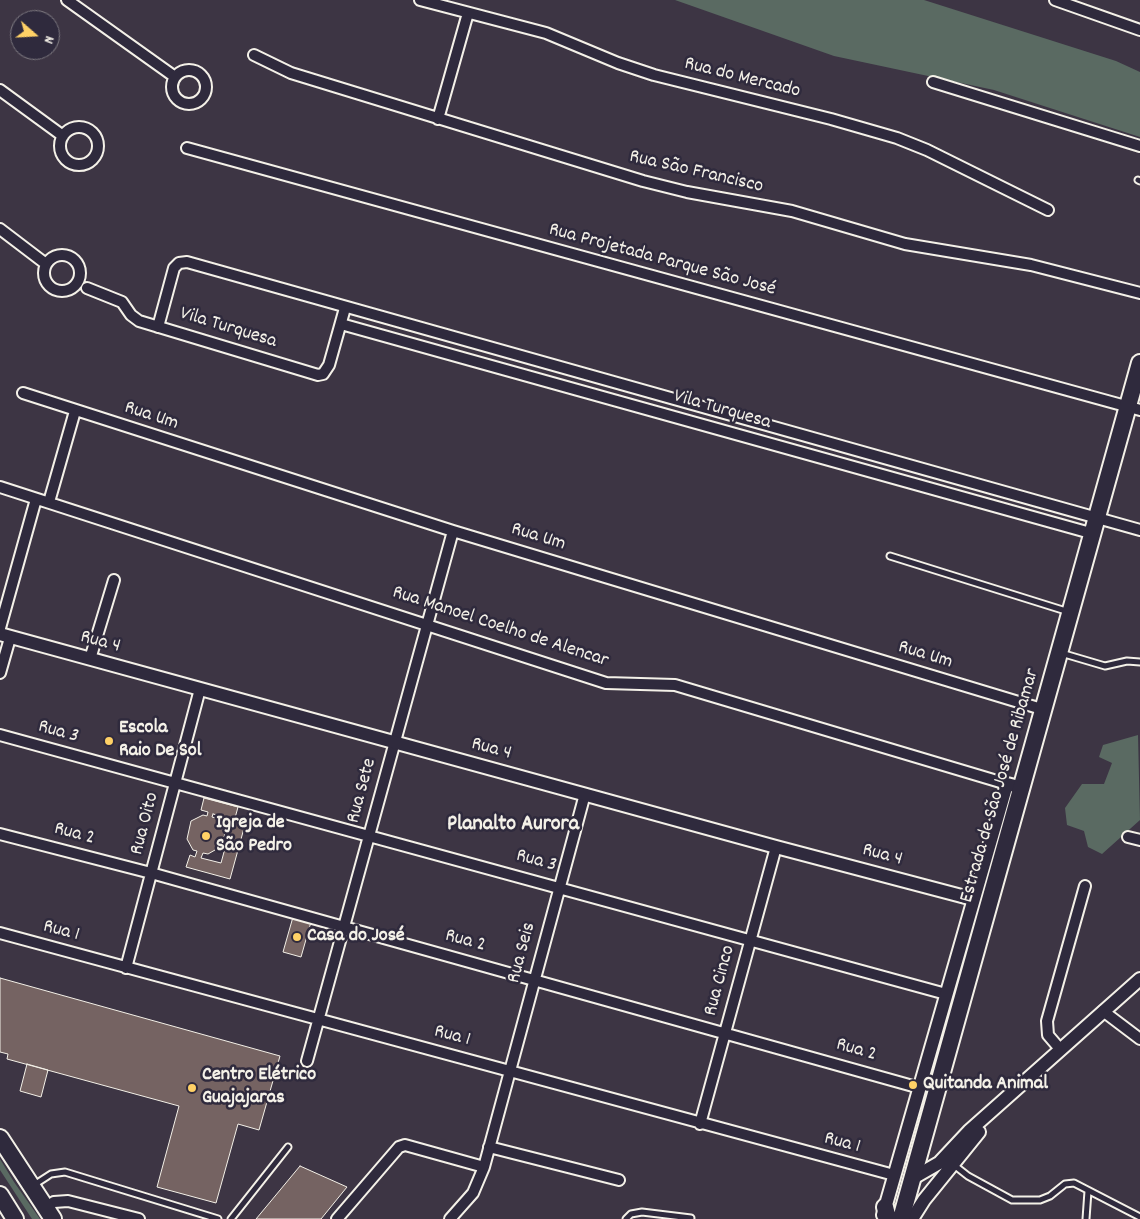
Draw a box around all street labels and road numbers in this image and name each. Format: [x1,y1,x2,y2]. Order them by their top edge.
street label: Rua do Mercado [681,53,803,105]
street label: Rua São Francisco [627,146,765,200]
street label: Rua Projetada Parque São José [546,219,778,303]
street label: Vila Turquesa [177,303,279,355]
street label: Vila Turquesa [671,386,773,436]
street label: Rua Um [121,397,181,437]
street label: Rua Um [508,518,568,558]
street label: Rua Manoel Coelho de Alencar [389,582,611,674]
street label: Rua 4 [77,626,123,660]
street label: Rua Um [895,636,955,676]
street label: Estrada de São José de Ribamar [956,666,1046,906]
street label: Rua 3 [35,716,81,750]
street label: Rua 4 [468,733,514,767]
street label: Rua Sete [343,756,383,826]
street label: Rua Oito [126,790,166,858]
street label: Rua 2 [51,818,97,852]
street label: Rua 4 [859,839,905,873]
street label: Rua 3 [513,845,559,879]
street label: Rua 1 [40,916,82,948]
street label: Rua Seis [503,920,543,986]
street label: Rua 2 [442,925,488,959]
street label: Rua Cinco [700,943,742,1019]
street label: Rua 1 [431,1021,473,1053]
street label: Rua 2 [833,1034,879,1068]
street label: Rua 1 [821,1128,863,1160]

